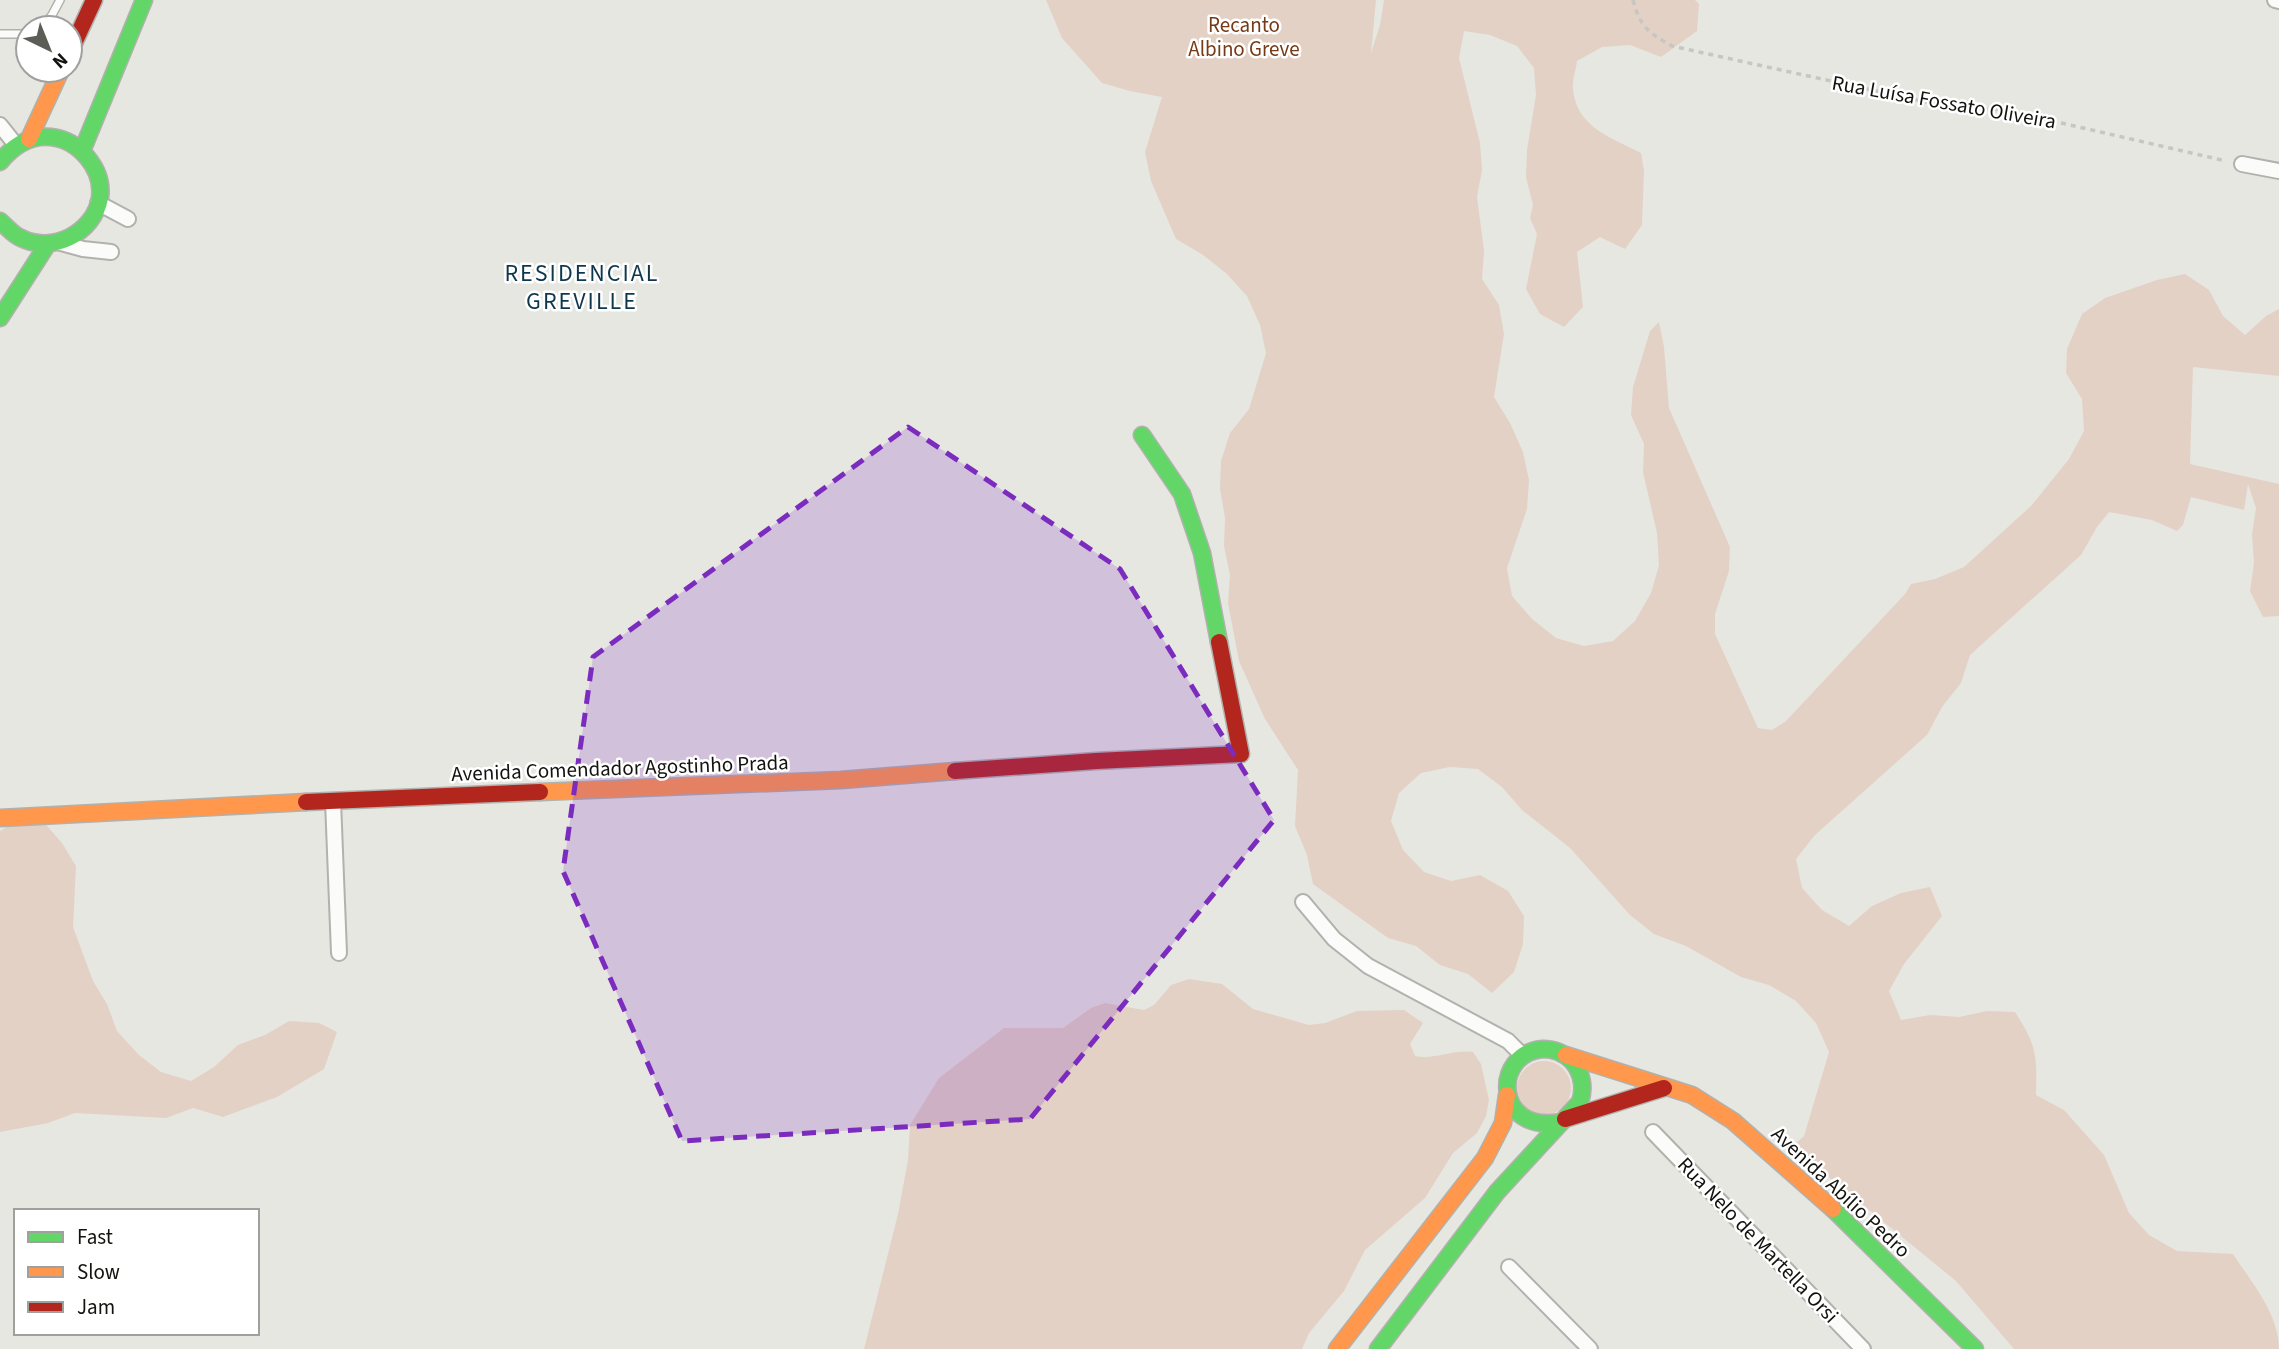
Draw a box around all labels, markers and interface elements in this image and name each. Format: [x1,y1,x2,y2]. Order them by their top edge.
park label: Recanto Albino Greve [1188,10,1300,64]
north arrow [14,14,84,84]
text: N [46,46,73,75]
street label: Rua Luísa Fossato Oliveira [1830,68,2058,136]
district label: RESIDENCIAL GREVILLE [504,256,660,319]
street label: Avenida Comendador Agostinho Prada [451,747,789,789]
street label: Avenida Abílio Pedro [1765,1119,1917,1265]
street label: Rua Nelo de Martella Orsi [1671,1150,1845,1330]
legend [14,1209,259,1335]
text: Fast [77,1222,113,1252]
text: Slow [77,1257,120,1287]
text: Jam [77,1292,115,1322]

